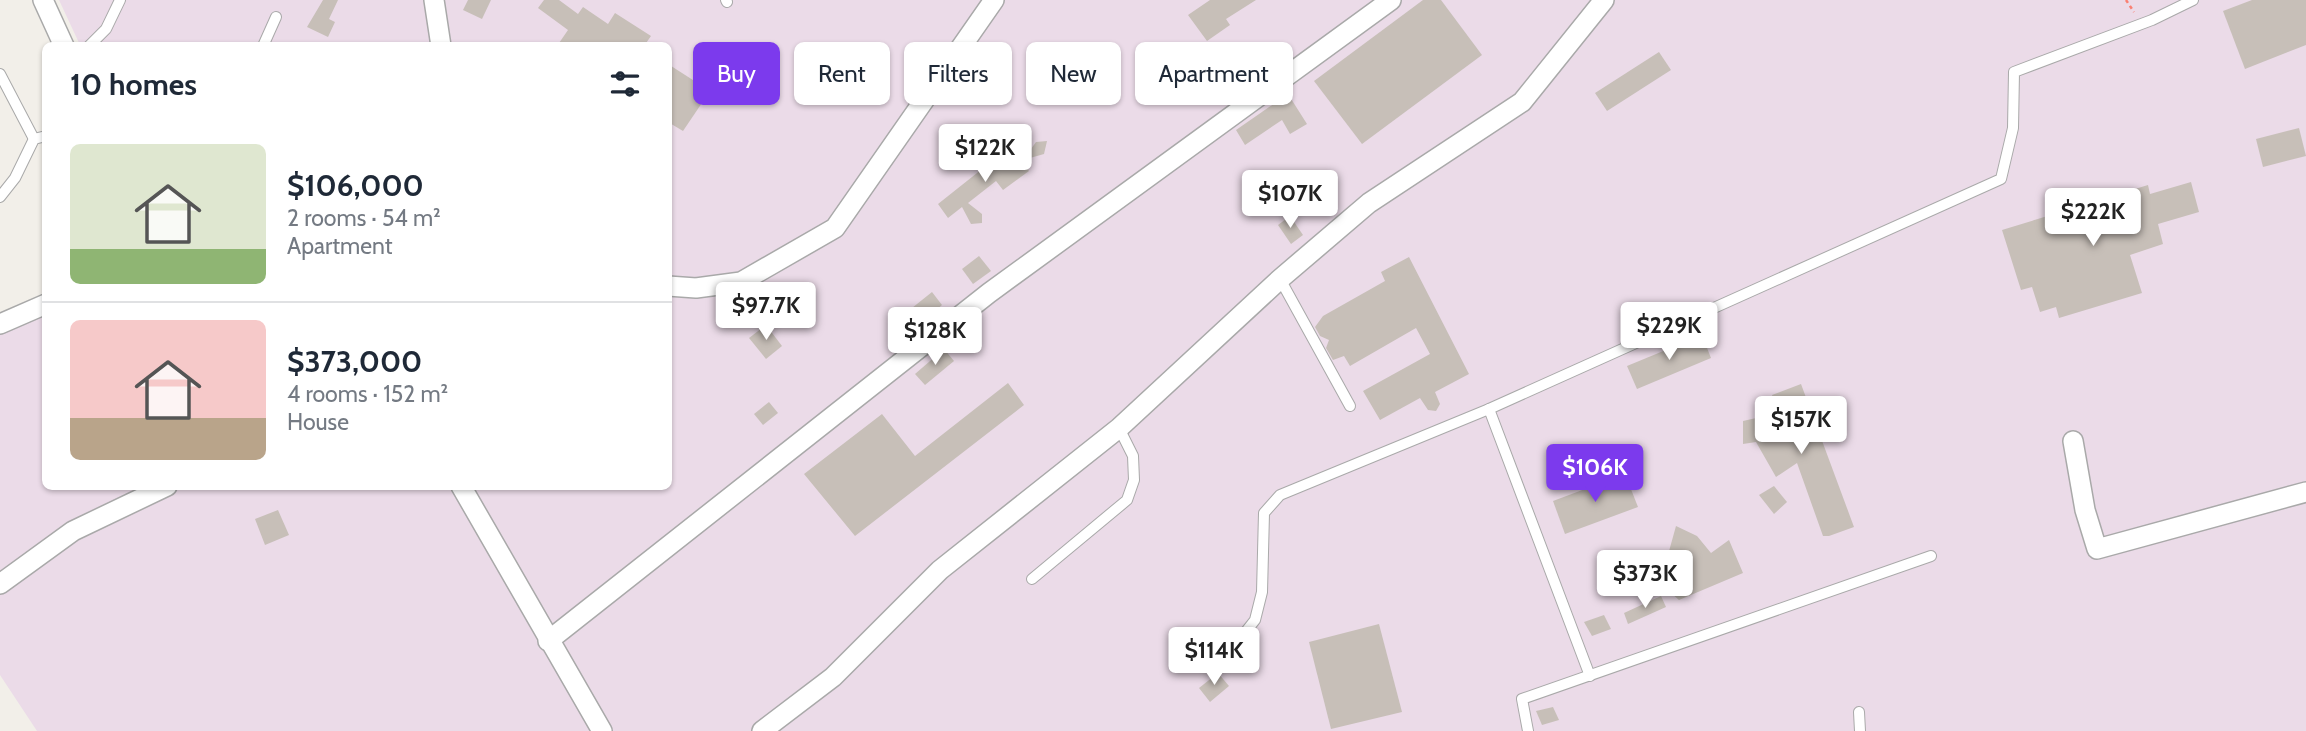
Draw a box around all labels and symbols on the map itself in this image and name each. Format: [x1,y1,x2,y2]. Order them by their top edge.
pin: $122K [936,124,1034,184]
pin: $107K [1241,170,1339,230]
pin: $222K [2044,188,2142,248]
pin: $97.7K [709,282,823,342]
pin: $229K [1620,302,1718,362]
pin: $128K [886,308,984,367]
pin: $157K [1752,396,1850,456]
pin: $106K [1546,444,1644,504]
pin: $373K [1596,550,1694,610]
pin: $114K [1165,628,1263,687]

